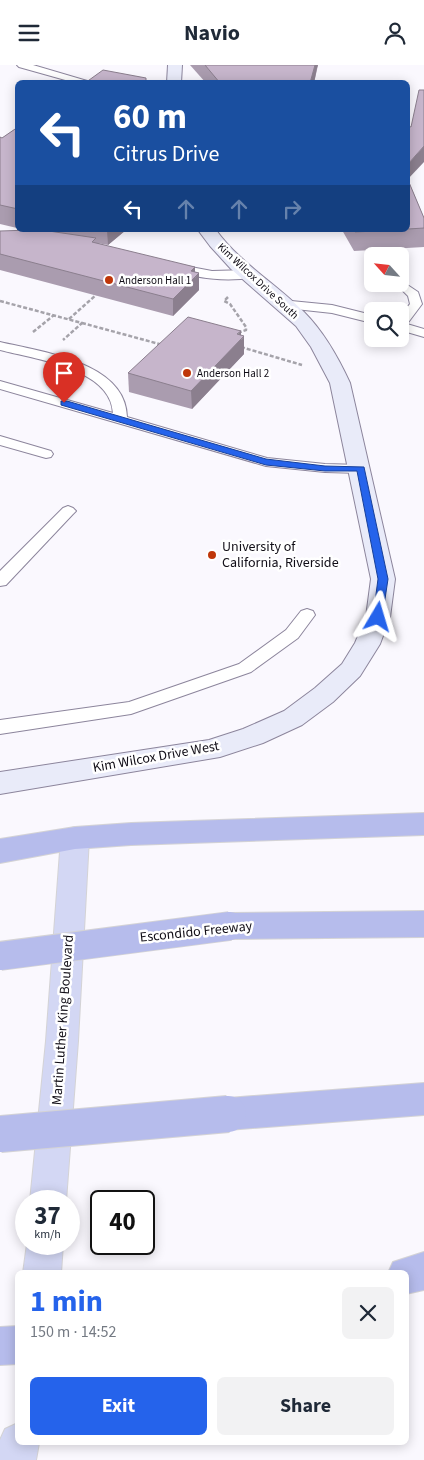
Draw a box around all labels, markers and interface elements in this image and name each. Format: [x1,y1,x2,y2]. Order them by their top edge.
text: Navio [184,17,240,49]
icon: menu [15,19,43,47]
icon: person [381,19,409,47]
text: 60 m [113,92,187,142]
icon: left [30,100,95,165]
text: Citrus Drive [113,138,219,170]
icon: left [119,195,147,223]
icon: ahead [172,195,200,223]
icon: ahead [225,195,253,223]
icon: right [278,195,306,223]
street label: Kim Wilcox Drive South [214,239,302,323]
north arrow [364,247,409,293]
map controls [364,247,409,347]
place label: Anderson Hall 1 [119,273,191,288]
marker: Anderson Hall 1 [103,274,115,286]
button: search [364,302,409,347]
pin [43,352,85,403]
icon: arrive [50,359,78,387]
place label: Anderson Hall 2 [197,366,269,381]
marker: Anderson Hall 2 [181,367,193,379]
place label: University of California, Riverside [222,537,339,573]
marker: University of California, Riverside [206,549,218,561]
position arrow [351,590,403,642]
street label: Kim Wilcox Drive West [91,736,221,778]
street label: Escondido Freeway [139,916,254,948]
street label: Martin Luther King Boulevard [47,934,79,1106]
speed limit sign: 40 [90,1190,155,1255]
text: 37 [34,1198,61,1234]
text: km/h [34,1226,61,1243]
text: 1 min [30,1280,103,1323]
button: close [342,1287,394,1339]
text: 150 m · 14:52 [30,1321,117,1343]
button: Exit [30,1377,207,1435]
button: Share [217,1377,394,1435]

